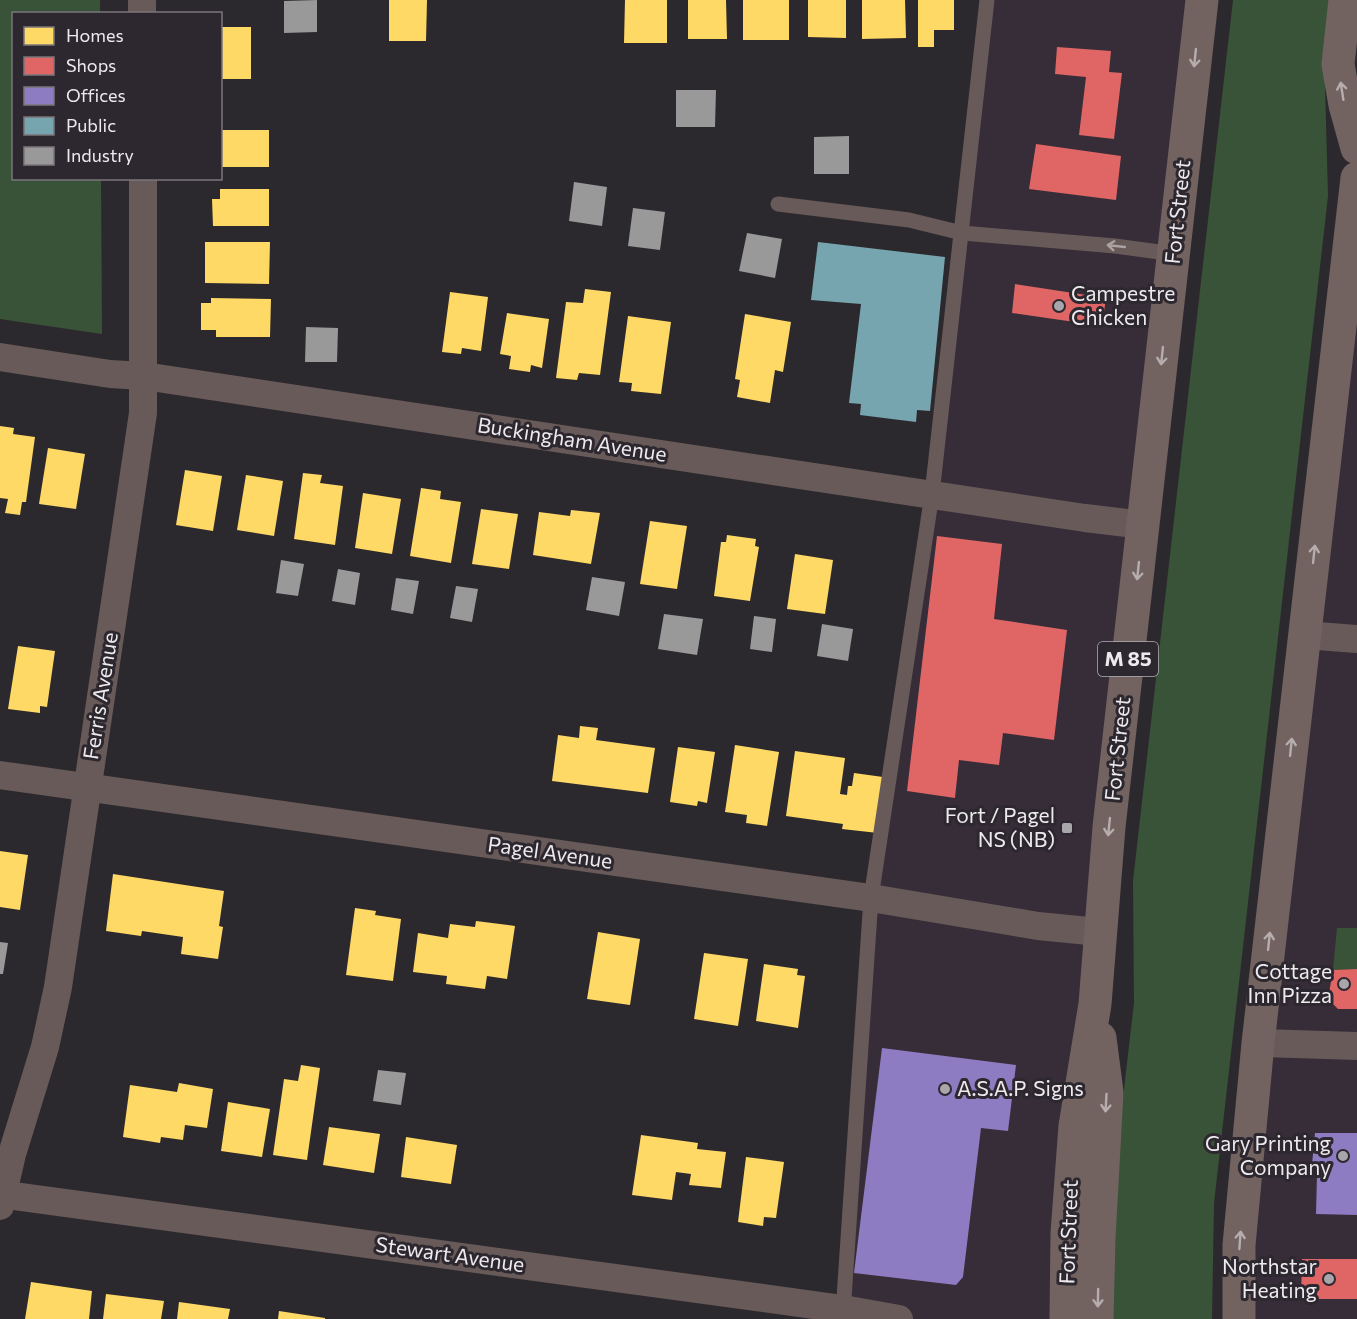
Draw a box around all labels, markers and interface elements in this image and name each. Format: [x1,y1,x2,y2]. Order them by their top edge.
legend [12,12,222,180]
text: Homes [66,24,124,46]
one-way arrow [1190,48,1201,68]
text: Shops [66,54,116,76]
one-way arrow [1337,82,1348,102]
text: Offices [66,84,126,106]
text: Public [66,114,116,136]
text: Industry [66,144,134,166]
street label: Fort Street [1159,159,1194,265]
one-way arrow [1106,240,1126,251]
place label: Campestre Chicken [1071,280,1175,329]
marker: Campestre Chicken [1052,299,1066,313]
one-way arrow [1157,346,1168,366]
street label: Buckingham Avenue [476,411,669,466]
one-way arrow [1309,544,1320,564]
one-way arrow [1133,561,1144,580]
street label: Ferris Avenue [77,630,122,761]
road number: M 85 [1098,642,1158,676]
street label: Fort Street [1099,696,1134,802]
one-way arrow [1286,738,1297,758]
place label: Fort / Pagel NS (NB) [945,802,1055,851]
one-way arrow [1104,817,1115,837]
marker: Fort / Pagel NS (NB) [1060,821,1074,835]
street label: Pagel Avenue [486,830,614,873]
one-way arrow [1264,932,1275,951]
place label: Cottage Inn Pizza [1248,958,1332,1007]
marker: Cottage Inn Pizza [1337,977,1351,991]
place label: A.S.A.P. Signs [957,1075,1084,1100]
marker: A.S.A.P. Signs [938,1082,952,1096]
one-way arrow [1101,1093,1112,1113]
place label: Gary Printing Company [1205,1130,1331,1179]
marker: Gary Printing Company [1336,1149,1350,1163]
street label: Fort Street [1053,1179,1082,1285]
one-way arrow [1235,1230,1246,1250]
street label: Stewart Avenue [374,1231,526,1276]
place label: Northstar Heating [1222,1253,1317,1302]
marker: Northstar Heating [1322,1272,1336,1286]
one-way arrow [1092,1287,1104,1307]

